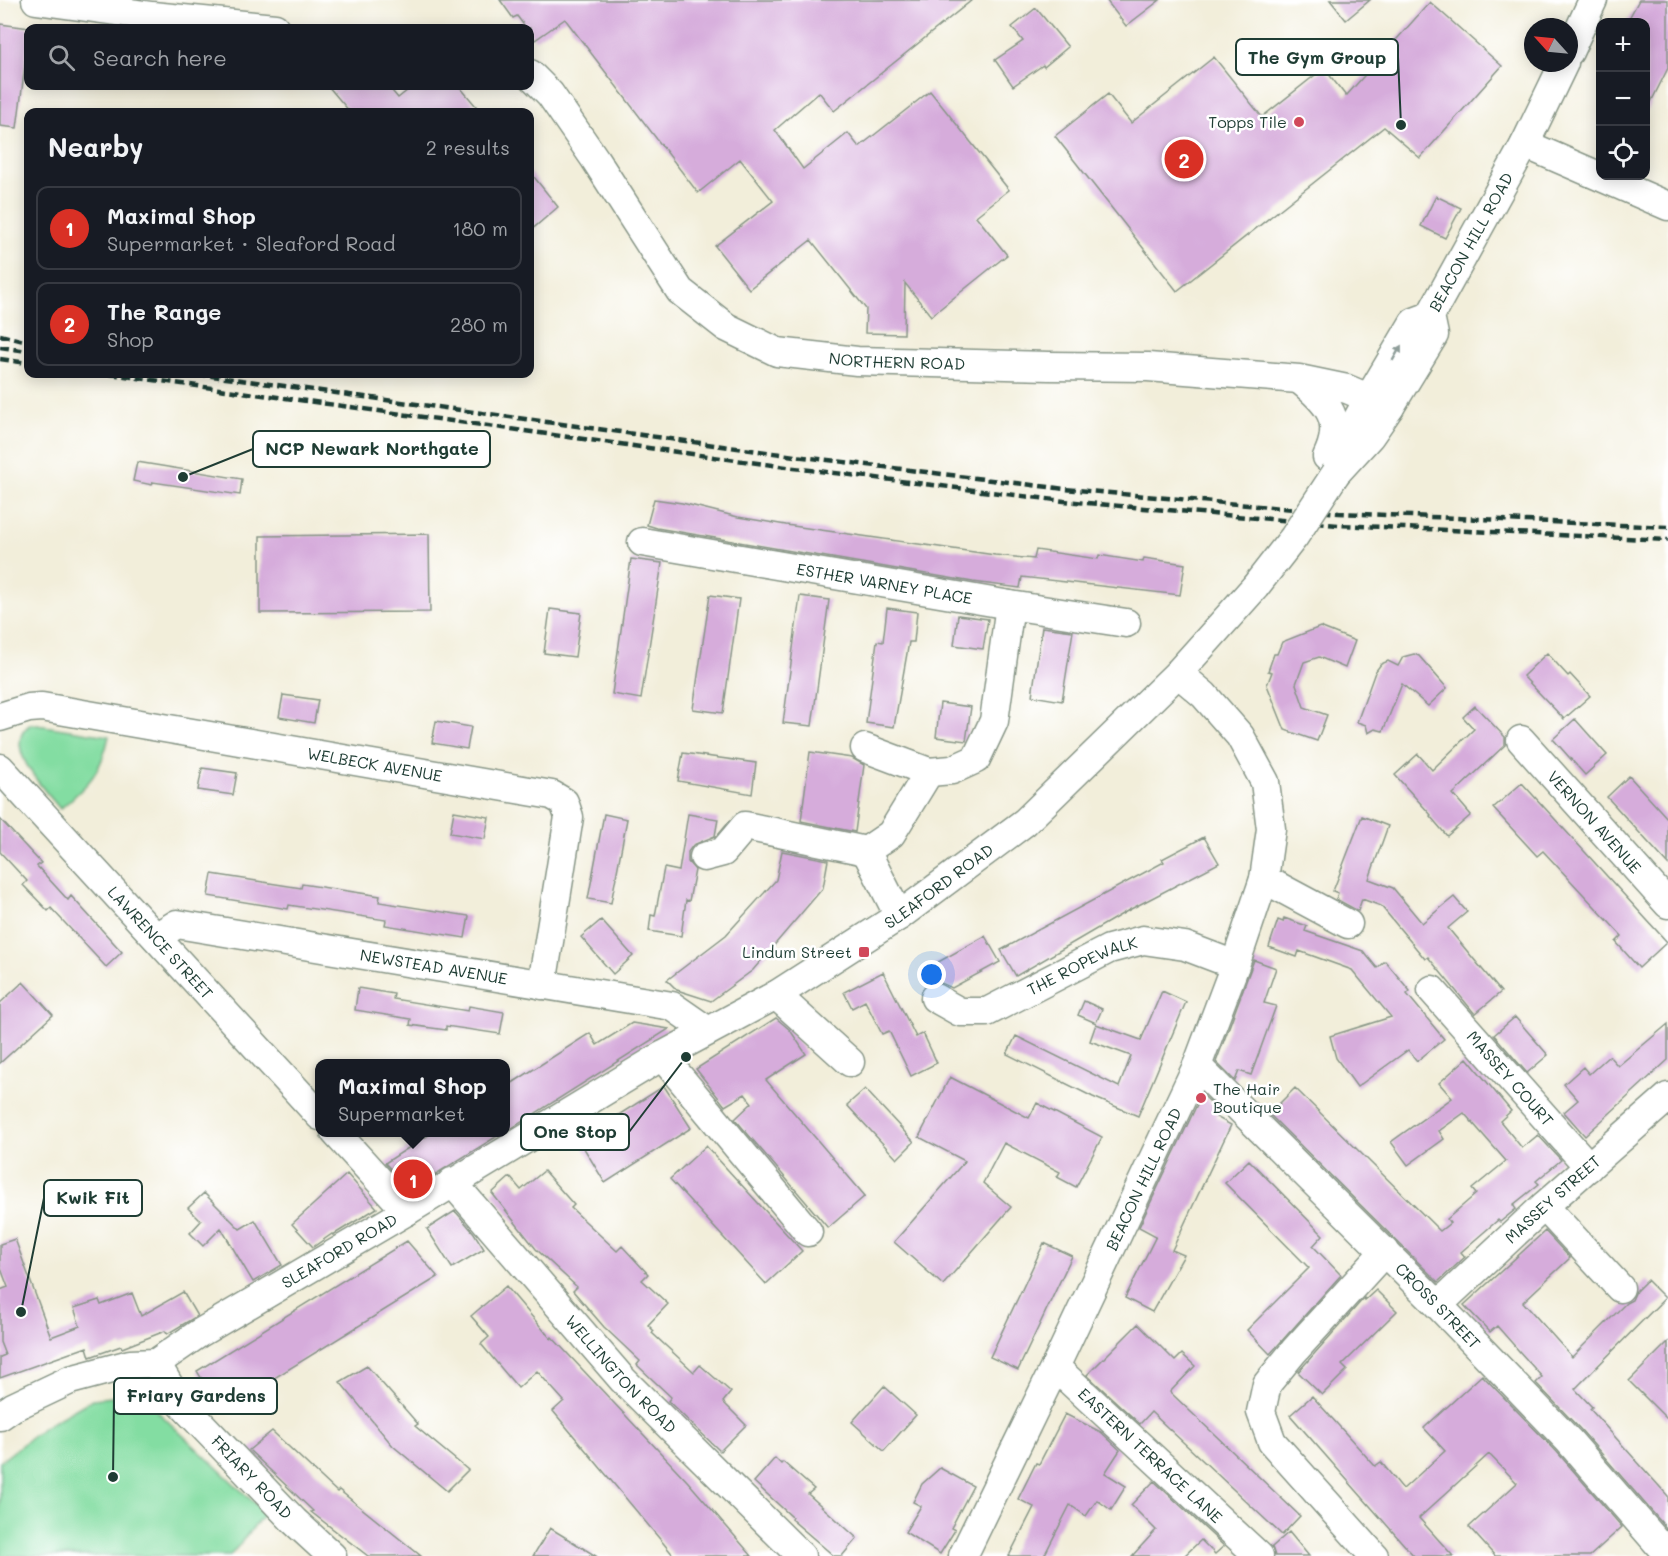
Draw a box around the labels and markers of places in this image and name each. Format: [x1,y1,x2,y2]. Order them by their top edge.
callout: The Gym Group [1236,39,1398,75]
place label: Topps Tile [1208,111,1287,132]
marker: Topps Tile [1292,115,1306,129]
pin: 2 [1164,136,1204,182]
callout: NCP Newark Northgate [253,431,490,467]
place label: Lindum Street [742,941,852,962]
marker: Lindum Street [857,945,871,959]
place label: The Hair Boutique [1213,1078,1282,1117]
marker: The Hair Boutique [1194,1091,1208,1105]
callout: One Stop [521,1114,629,1150]
pin: 1 [394,1156,432,1202]
callout: Kwik Fit [44,1180,142,1216]
callout: Friary Gardens [114,1378,277,1414]

